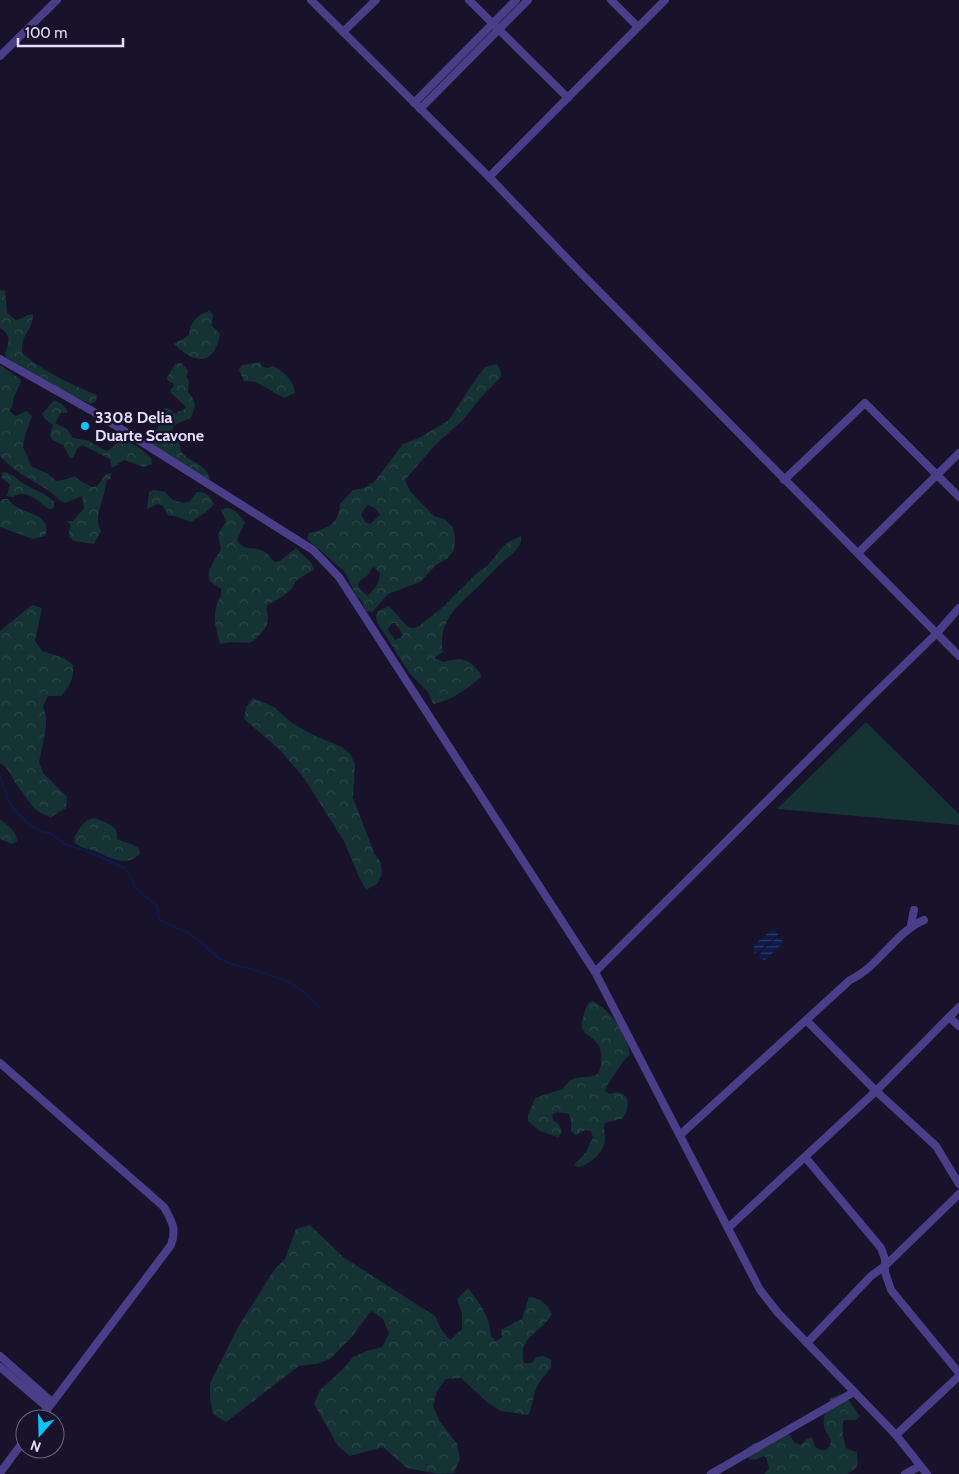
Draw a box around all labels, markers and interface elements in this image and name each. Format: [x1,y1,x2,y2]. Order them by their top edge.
scale bar [18,15,122,47]
text: 100 m [25,24,67,42]
place label: 3308 Delia Duarte Scavone [95,408,204,445]
marker: 3308 Delia Duarte Scavone [79,420,91,432]
north arrow [15,1409,65,1459]
text: N [28,1436,43,1456]

